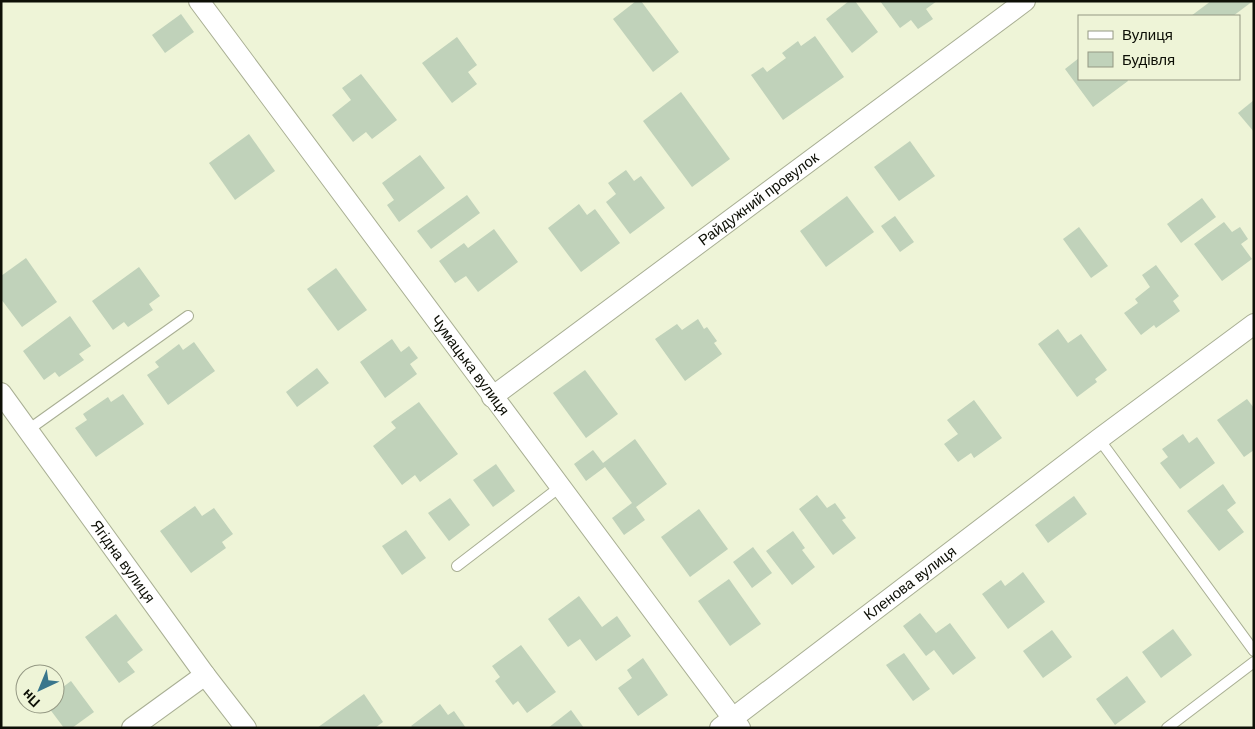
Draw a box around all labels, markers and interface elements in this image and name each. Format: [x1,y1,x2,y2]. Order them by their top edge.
legend [1078,15,1240,80]
text: Вулиця [1122,25,1173,45]
text: Будівля [1122,50,1175,70]
street label: Райдужний провулок [694,147,823,250]
street label: Чумацька вулиця [426,311,514,419]
street label: Ягідна вулиця [86,516,160,607]
street label: Кленова вулиця [860,541,960,625]
north arrow [15,664,65,714]
text: Пн [18,685,44,711]

